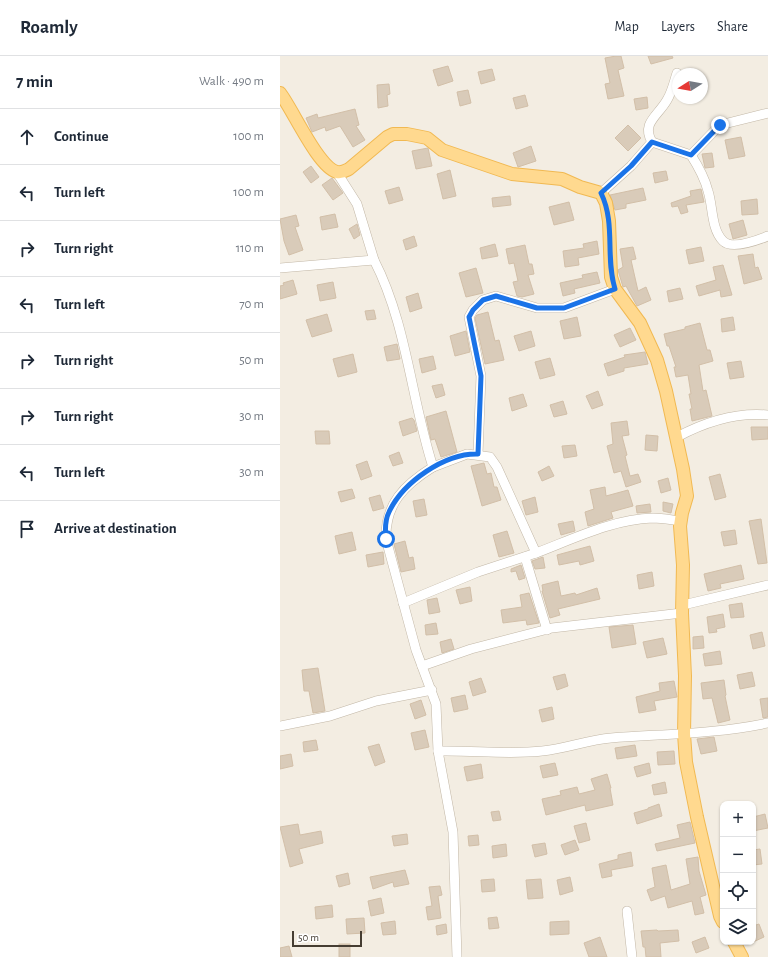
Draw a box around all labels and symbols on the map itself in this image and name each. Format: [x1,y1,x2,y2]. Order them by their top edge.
north arrow [672,68,708,104]
route end [711,116,729,134]
route start [377,530,395,548]
scale bar [292,929,362,948]

